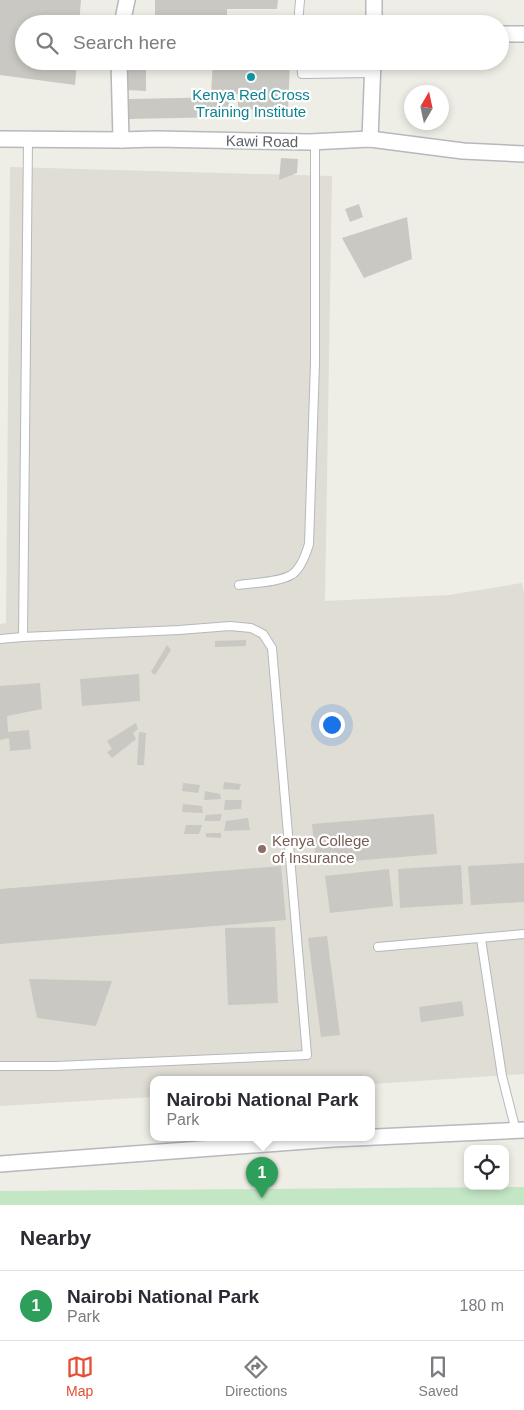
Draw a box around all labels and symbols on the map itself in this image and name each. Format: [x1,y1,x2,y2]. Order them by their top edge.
marker: Kenya Red Cross Training Institute [245,71,257,83]
north arrow [404,85,449,130]
place label: Kenya Red Cross Training Institute [192,86,310,120]
street label: Kawi Road [226,132,298,150]
your location [319,712,345,738]
place label: Kenya College of Insurance [272,832,370,866]
marker: Kenya College of Insurance [256,843,268,855]
pin: 1 [246,1157,278,1198]

